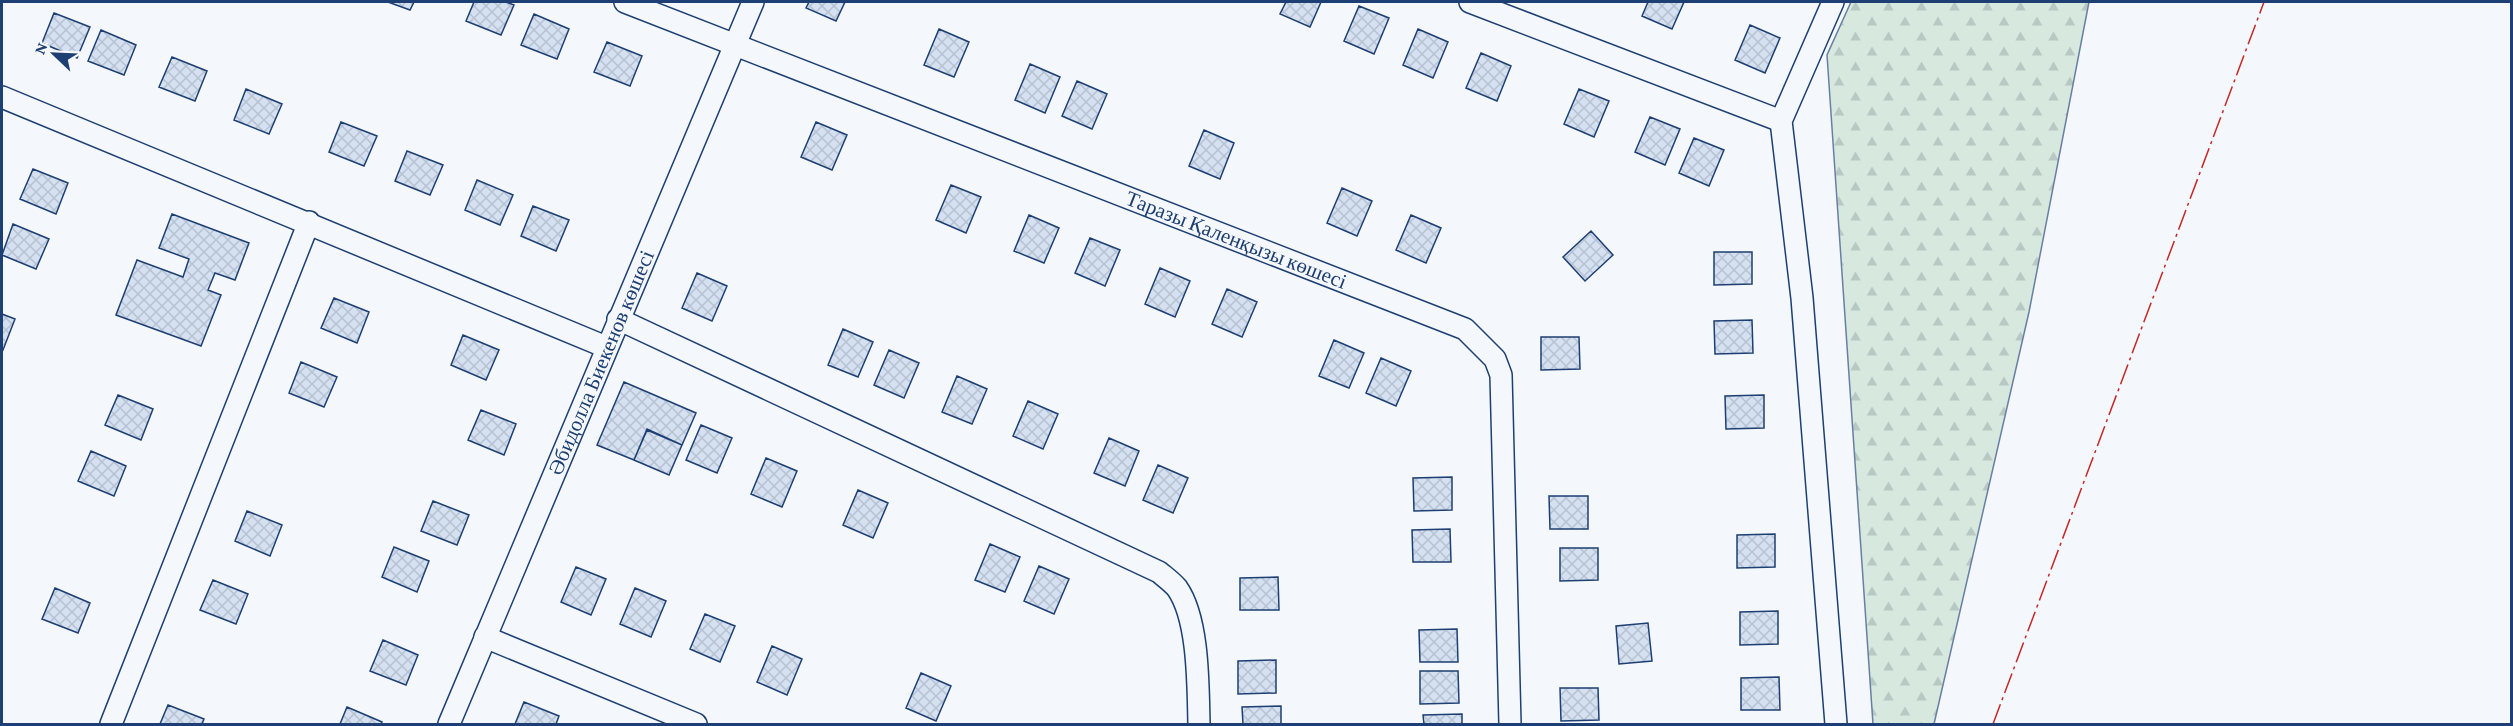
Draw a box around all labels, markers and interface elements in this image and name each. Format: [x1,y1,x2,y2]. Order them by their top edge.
north arrow [24,24,84,84]
text: N [31,40,51,57]
street label: Таразы Қаленқызы көшесі [1122,186,1350,294]
street label: Әбидолла Биекенов көшесі [543,247,659,479]

